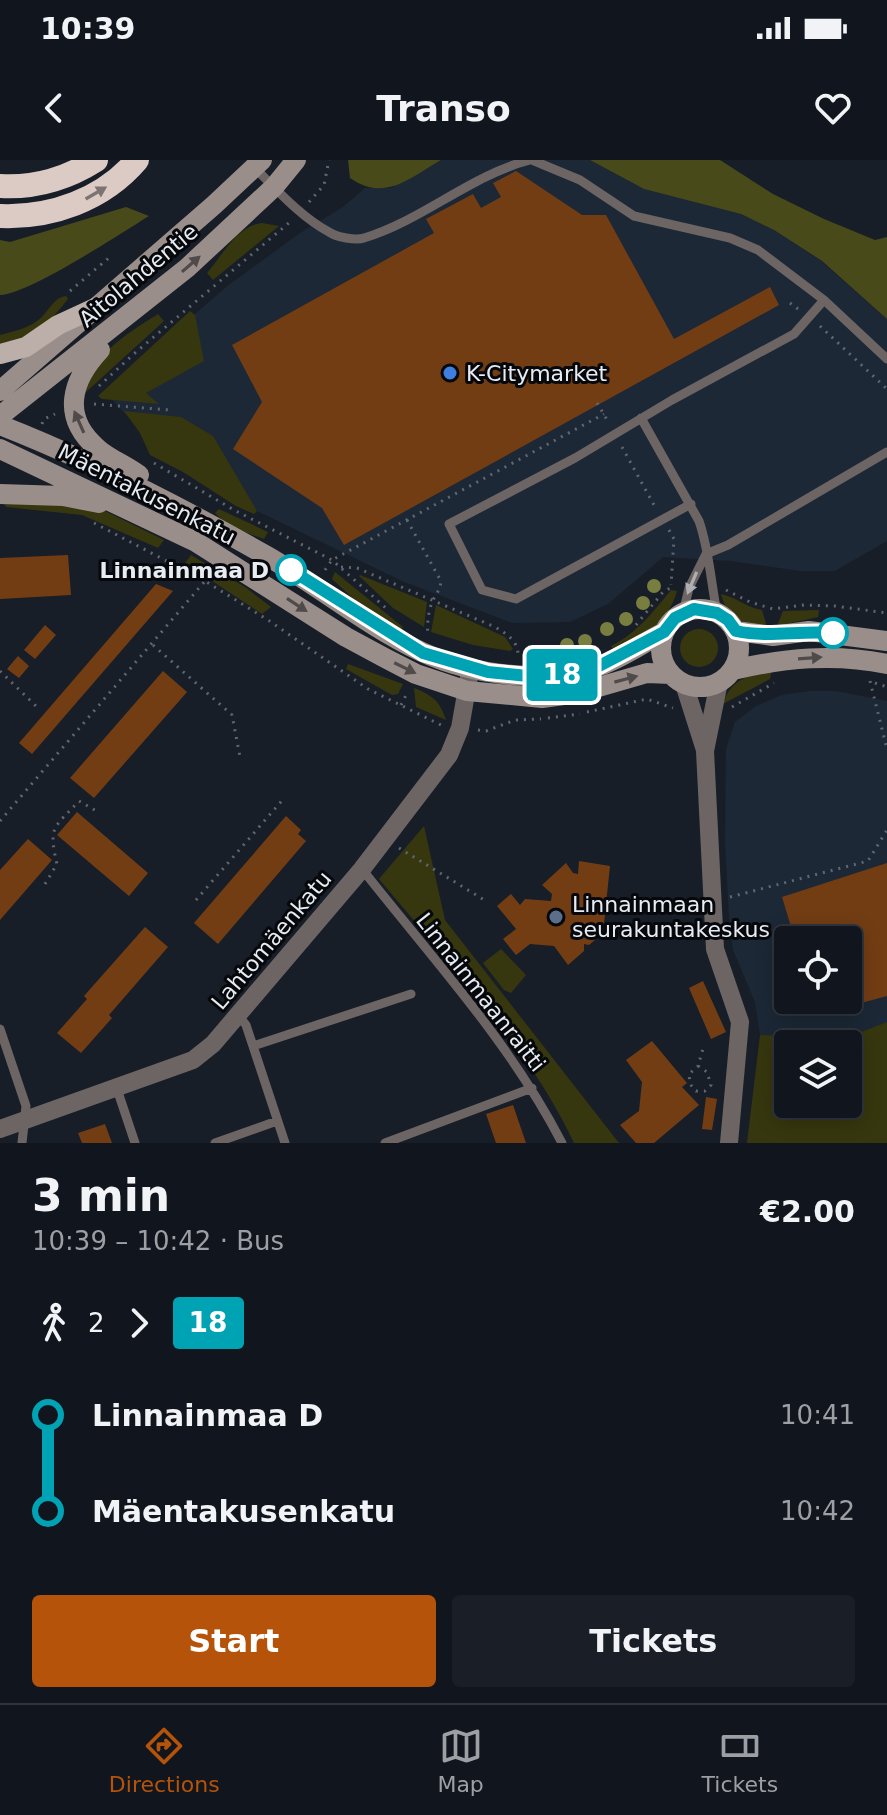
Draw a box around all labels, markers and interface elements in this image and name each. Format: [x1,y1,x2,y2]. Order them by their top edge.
text: 10:39 [40,11,136,46]
icon: back [32,86,76,130]
icon: heart [811,86,855,130]
text: Transo [376,88,511,129]
one-way arrow [85,186,108,200]
street label: Aitolahdentie [74,219,202,332]
one-way arrow [181,256,201,273]
place label: K-Citymarket [466,361,608,386]
marker: K-Citymarket [441,364,459,382]
one-way arrow [73,411,86,434]
street label: Mäentakusenkatu [54,439,240,550]
marker: Linnainmaa D [276,555,306,585]
place label: Linnainmaa D [100,558,269,583]
one-way arrow [686,571,699,595]
one-way arrow [286,598,308,612]
unlabelled marker [818,618,848,648]
line badge: 18 [526,649,598,701]
one-way arrow [798,651,823,664]
text: 18 [543,658,581,691]
one-way arrow [393,661,416,675]
one-way arrow [614,672,639,684]
street label: Lahtomäenkatu [206,866,336,1014]
place label: Linnainmaan seurakuntakeskus [572,892,770,942]
street label: Linnainmaanraitti [411,908,550,1076]
marker: Linnainmaan seurakuntakeskus [547,908,565,926]
map controls [774,926,862,1118]
button: locate [774,926,862,1014]
button: layers [774,1030,862,1118]
text: 3 min [32,1170,170,1221]
text: €2.00 [760,1194,855,1229]
text: 10:39 – 10:42 · Bus [32,1226,284,1256]
icon: walk [32,1301,76,1345]
icon: forward [117,1301,161,1345]
text: 18 [189,1306,228,1339]
text: 2 [88,1308,105,1338]
text: Linnainmaa D [92,1398,323,1433]
text: 10:41 [780,1400,855,1430]
text: Mäentakusenkatu [92,1494,395,1529]
text: 10:42 [780,1496,855,1526]
button: Start [32,1595,436,1687]
button: Tickets [452,1595,855,1687]
tab: Directions [109,1724,220,1797]
tab: Map [437,1724,484,1797]
tab: Tickets [702,1724,778,1797]

